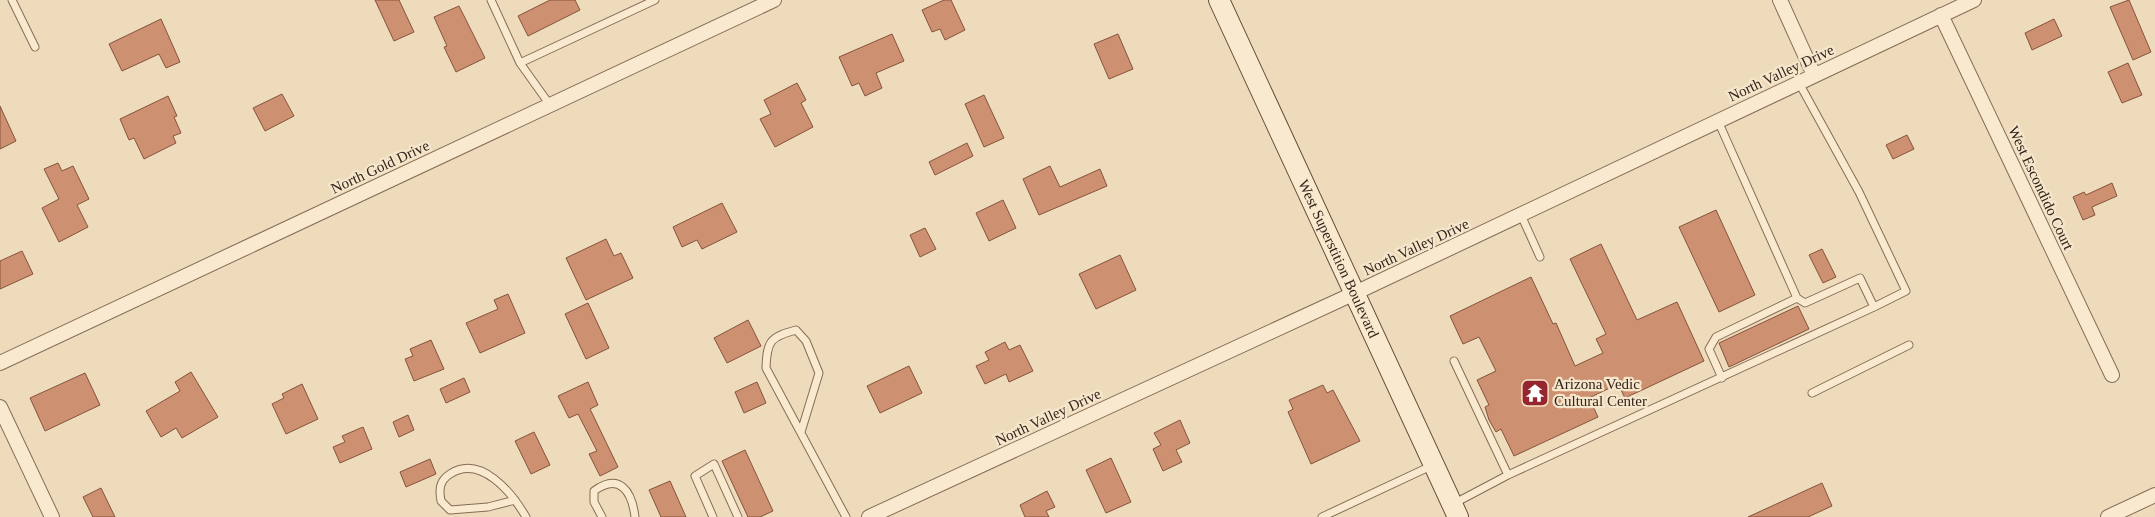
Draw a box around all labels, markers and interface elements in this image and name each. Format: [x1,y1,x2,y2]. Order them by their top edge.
street label: North Valley Drive [1726,41,1837,104]
street label: West Escondido Court [2005,124,2077,253]
street label: North Gold Drive [328,137,432,197]
street label: West Superstition Boulevard [1295,177,1382,341]
street label: North Valley Drive [1361,215,1472,278]
place label: Arizona Vedic Cultural Center [1554,376,1647,409]
temple icon: Arizona Vedic Cultural Center [1520,378,1550,408]
street label: North Valley Drive [993,385,1104,448]

